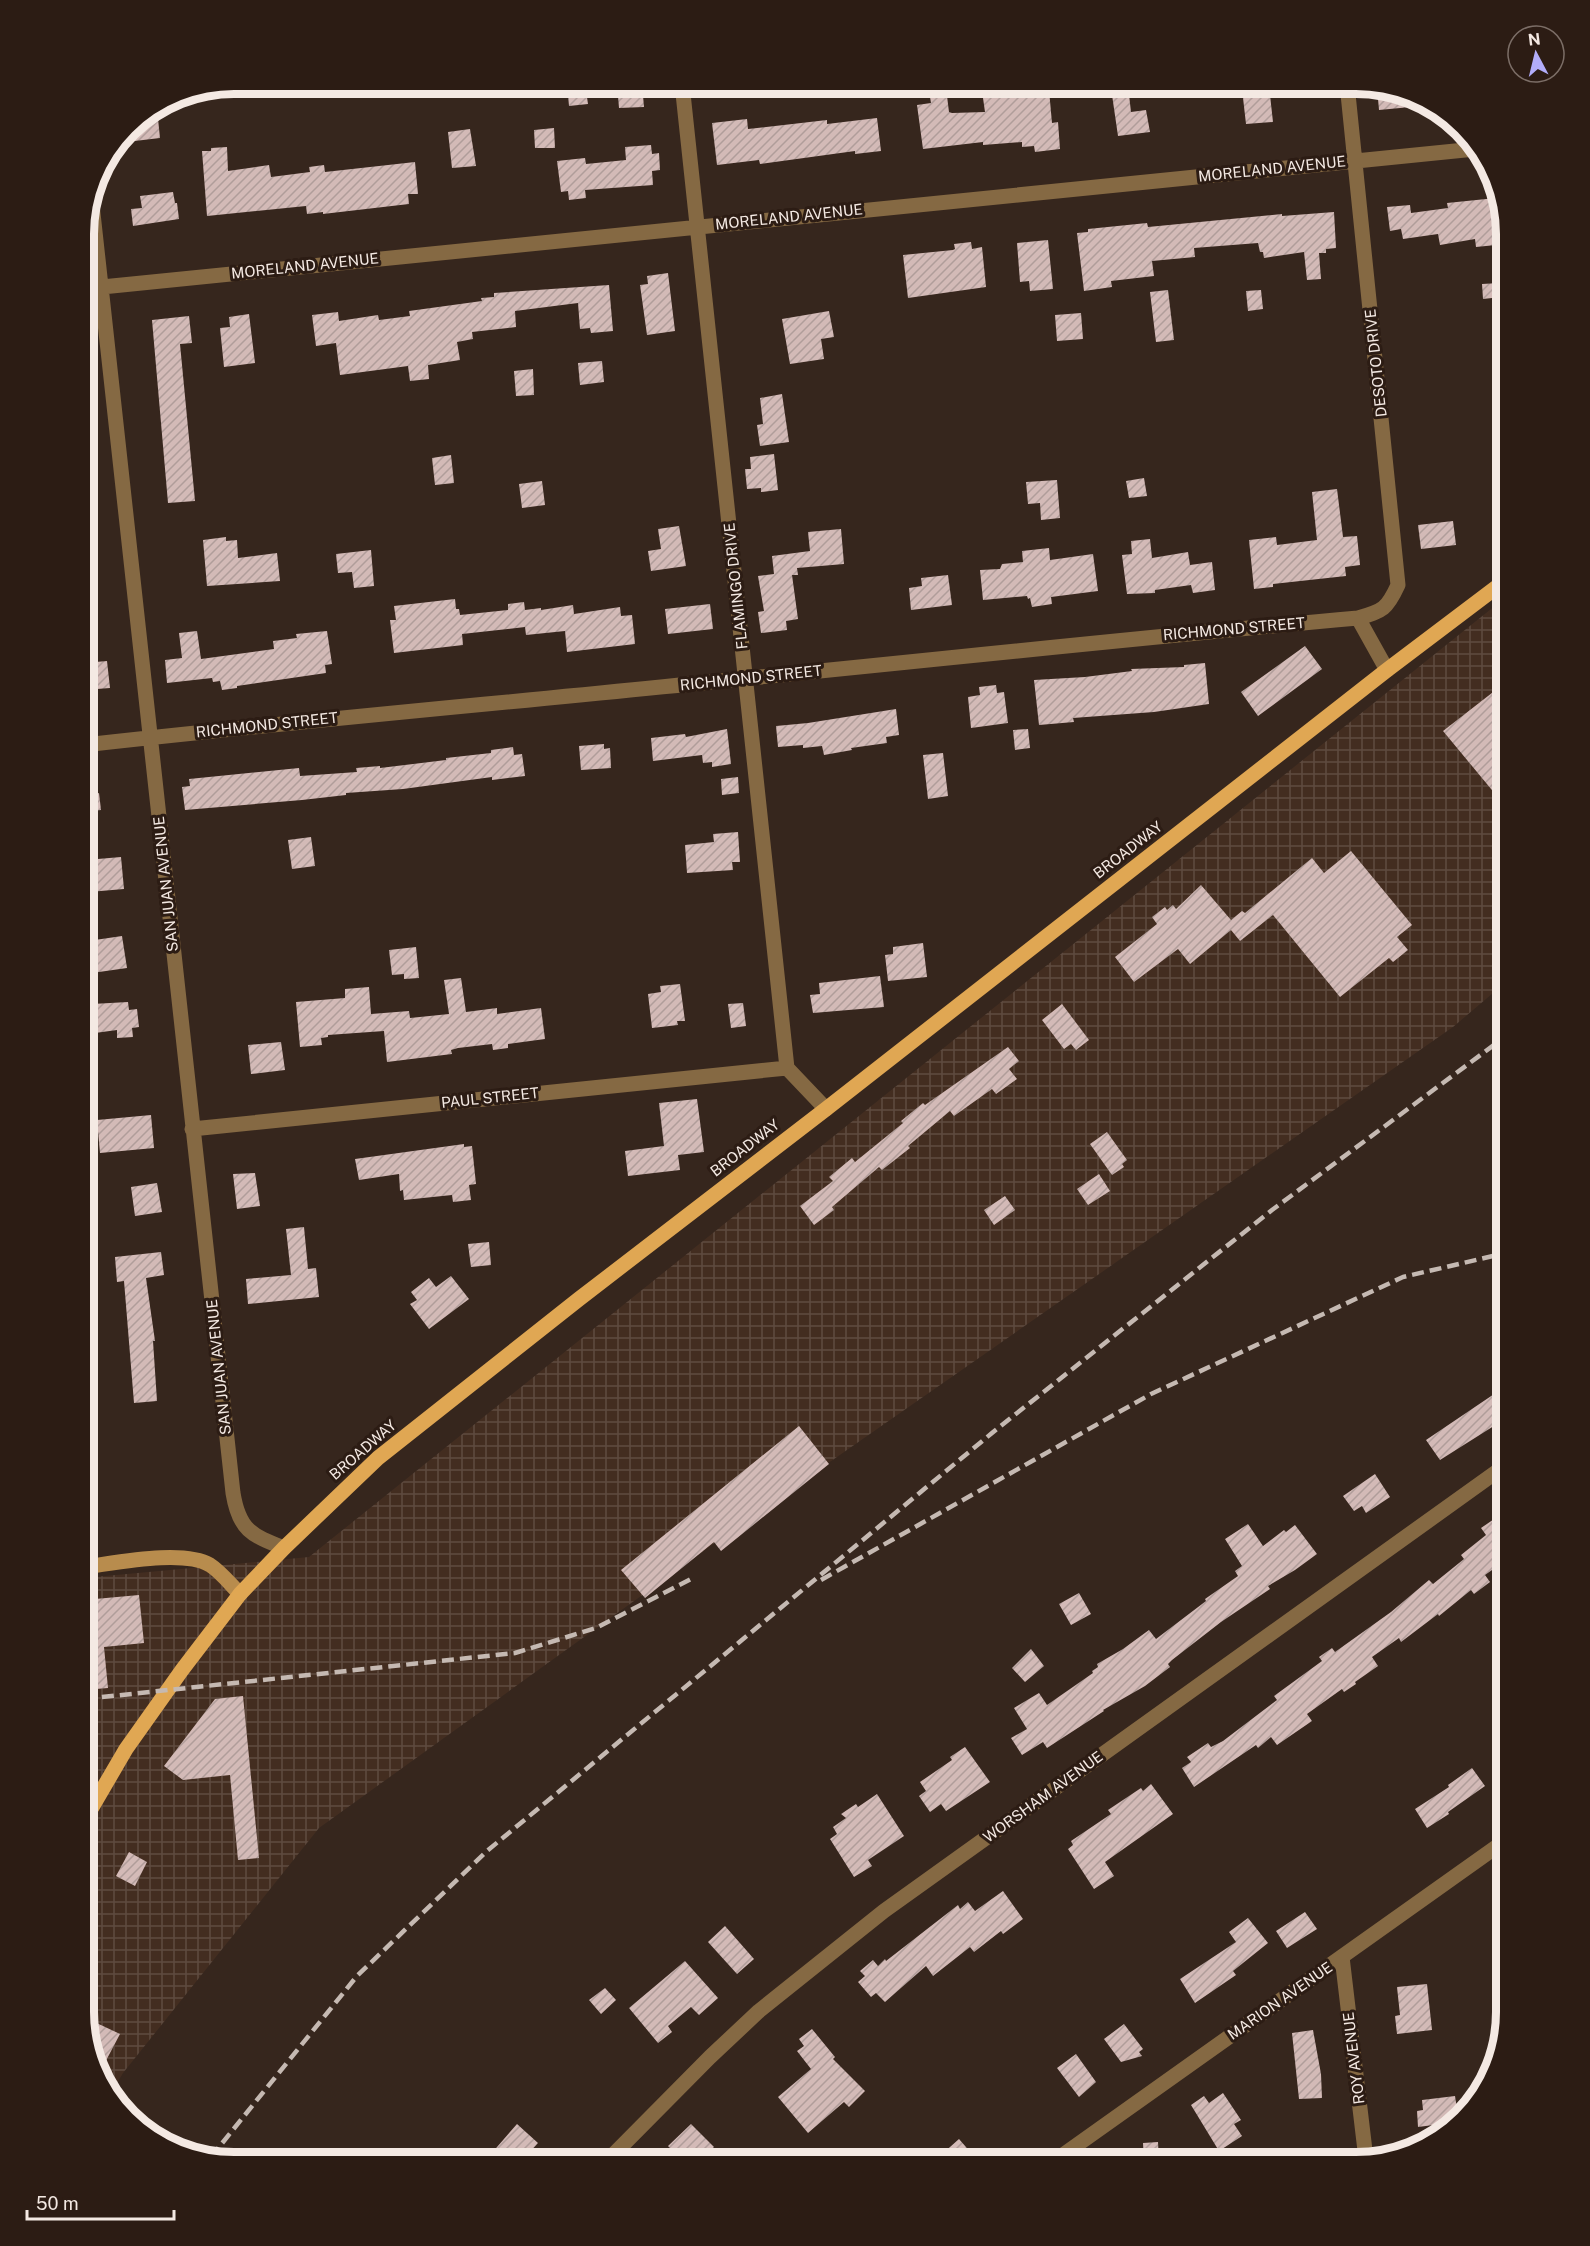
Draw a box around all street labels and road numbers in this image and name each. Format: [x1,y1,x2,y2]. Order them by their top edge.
street label: MORELAND AVENUE [1197,152,1347,185]
street label: MORELAND AVENUE [714,200,864,233]
street label: MORELAND AVENUE [230,249,380,282]
street label: DESOTO DRIVE [1361,308,1390,418]
street label: FLAMINGO DRIVE [720,522,751,650]
street label: RICHMOND STREET [1162,614,1306,643]
street label: RICHMOND STREET [679,662,823,693]
street label: RICHMOND STREET [195,709,339,740]
street label: SAN JUAN AVENUE [150,815,181,953]
street label: BROADWAY [1090,817,1165,882]
street label: PAUL STREET [440,1084,540,1111]
street label: BROADWAY [707,1115,782,1180]
street label: SAN JUAN AVENUE [203,1298,234,1436]
street label: BROADWAY [326,1416,399,1483]
street label: WORSHAM AVENUE [980,1748,1106,1846]
street label: MARION AVENUE [1224,1958,1335,2043]
street label: ROY AVENUE [1339,2011,1368,2105]

